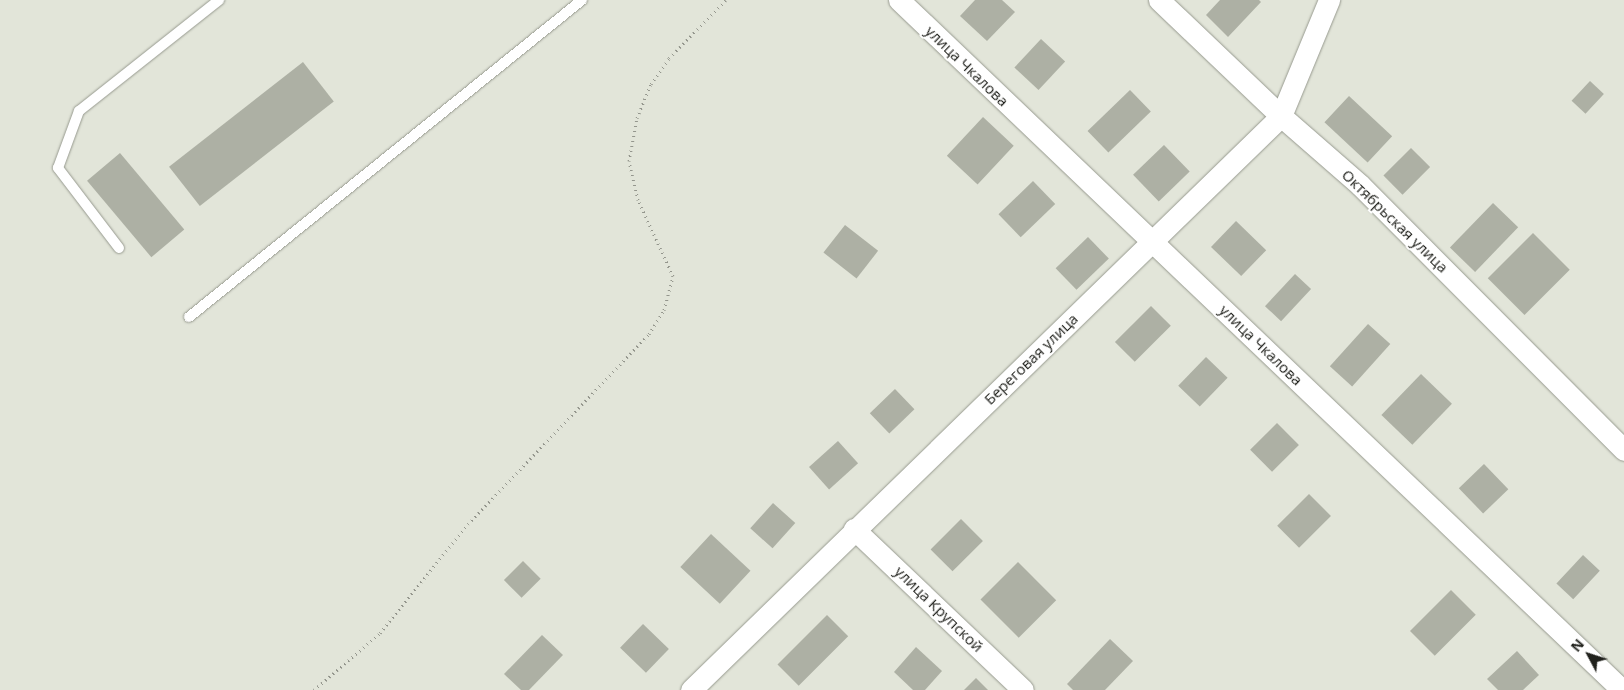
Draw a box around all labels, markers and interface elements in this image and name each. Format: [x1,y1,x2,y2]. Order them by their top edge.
street label: улица Чкалова [922,22,1012,110]
street label: Октябрьская улица [1338,166,1452,276]
street label: улица Чкалова [1216,301,1306,389]
street label: Береговая улица [980,310,1082,408]
street label: улица Крупской [891,562,987,656]
north arrow [1564,630,1614,680]
text: N [1566,635,1588,656]

